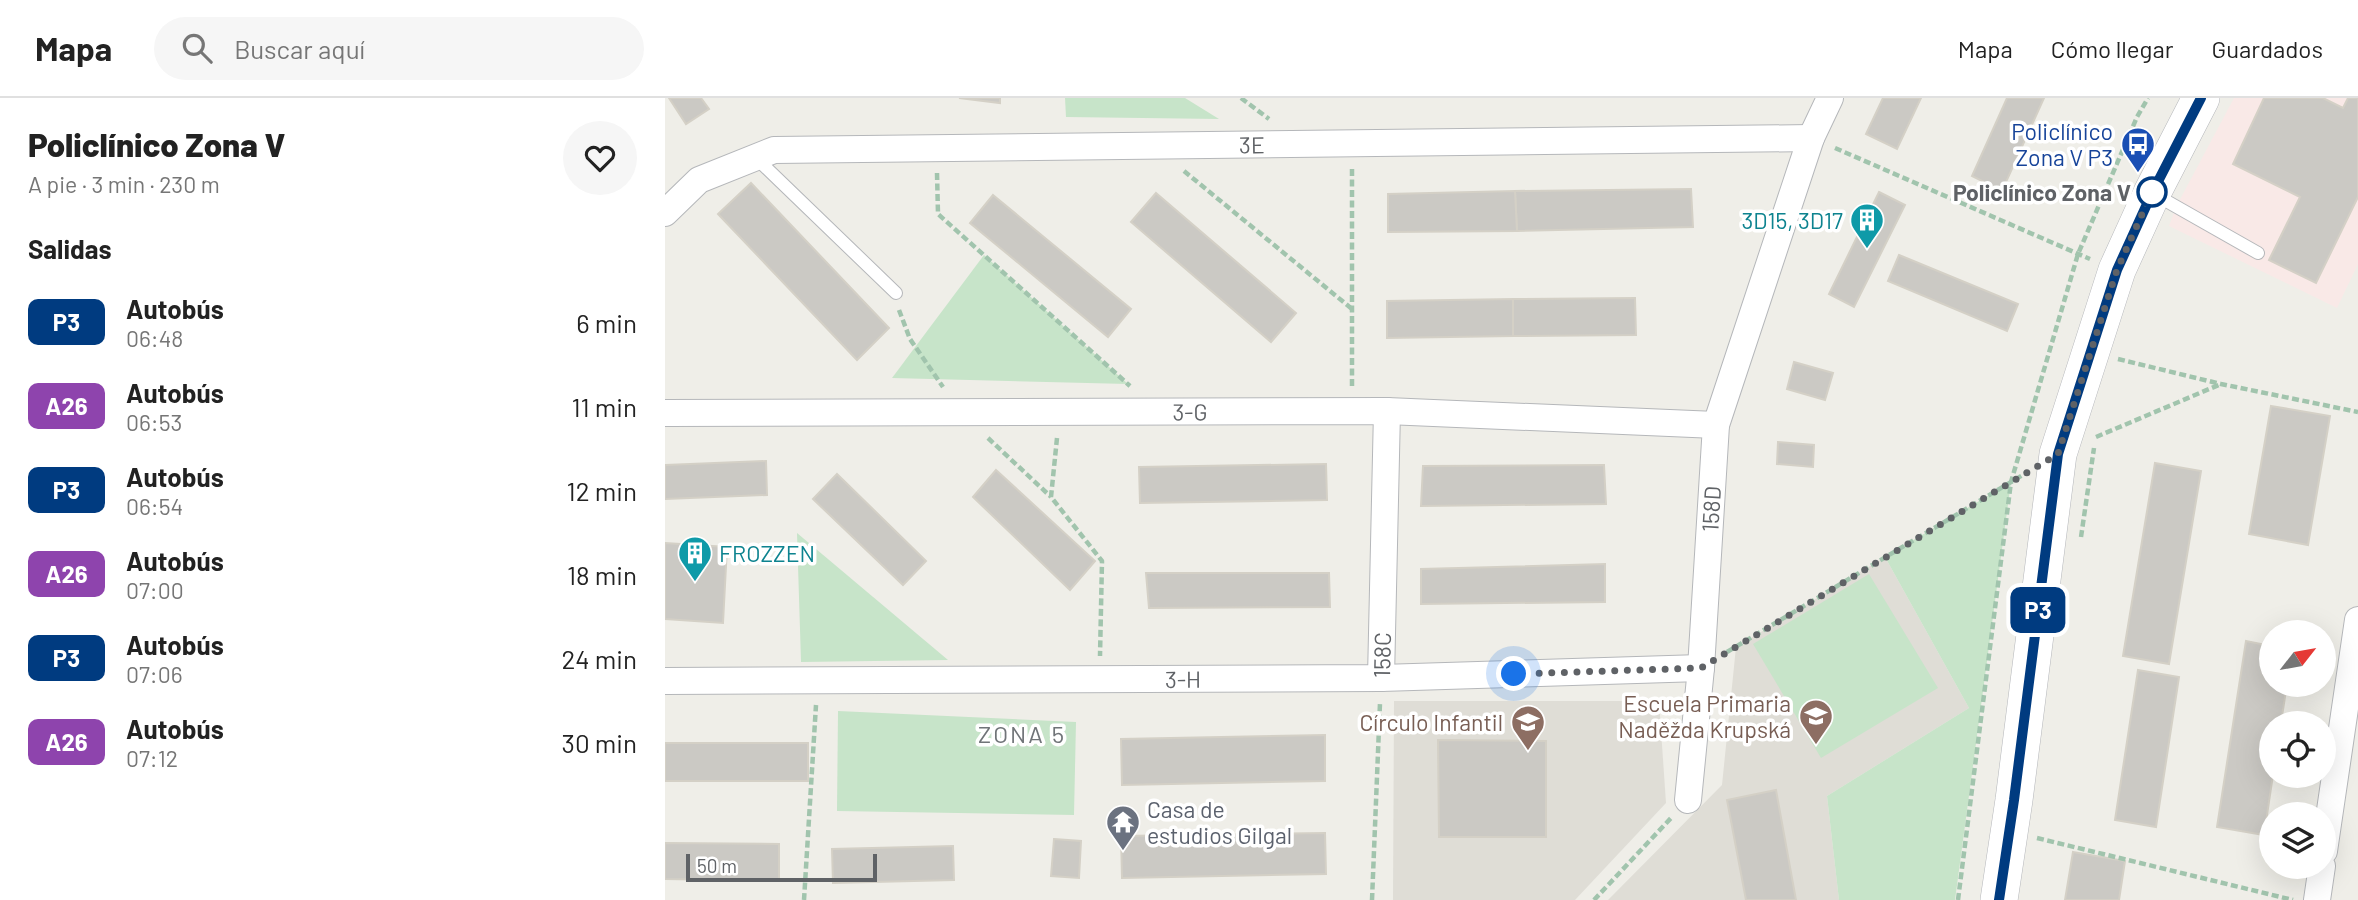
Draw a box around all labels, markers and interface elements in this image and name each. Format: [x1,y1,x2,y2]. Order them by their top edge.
search box [154,17,644,80]
text: Mapa [35,28,112,68]
icon: search [178,29,216,67]
text: Buscar aquí [234,33,365,64]
text: Mapa [1958,34,2013,63]
text: Cómo llegar [2051,34,2173,63]
text: Guardados [2211,34,2323,63]
place label: Policlínico Zona V P3 [2011,117,2113,171]
button: heart [563,121,637,195]
text: Policlínico Zona V [28,124,285,164]
bus stop icon: Policlínico Zona V P3 [2119,125,2157,174]
street label: 3E [1239,130,1265,159]
text: A pie · 3 min · 230 m [28,170,220,198]
marker: Policlínico Zona V [2137,177,2167,207]
place label: Policlínico Zona V [1953,178,2131,206]
building icon: 3D15, 3D17 [1848,201,1886,250]
place label: 3D15, 3D17 [1741,206,1843,234]
text: Salidas [28,233,112,264]
text: Autobús [126,293,224,324]
text: P3 [53,307,80,336]
text: 6 min [576,307,637,338]
text: 06:48 [126,324,183,352]
text: Autobús [126,377,224,408]
text: A26 [45,391,88,420]
text: 11 min [571,391,637,422]
street label: 3-G [1172,397,1208,426]
text: 06:53 [126,408,182,436]
text: Autobús [126,461,224,492]
text: P3 [53,475,80,504]
text: 12 min [567,475,637,506]
street label: 158D [1695,485,1726,533]
text: 06:54 [126,492,183,520]
building icon: FROZZEN [676,534,714,583]
place label: FROZZEN [719,539,815,567]
text: Autobús [126,545,224,576]
text: A26 [45,559,88,588]
text: 18 min [567,559,637,590]
text: 07:00 [126,576,184,604]
line badge: P3 [2007,587,2069,633]
text: P3 [2024,595,2052,624]
north arrow [2259,620,2336,696]
map controls [2259,620,2336,879]
text: Autobús [126,629,224,660]
street label: 158C [1367,632,1396,678]
text: P3 [53,643,80,672]
text: 24 min [561,643,637,674]
your location [1496,656,1531,691]
text: 07:06 [126,660,183,688]
street label: 3-H [1165,665,1201,693]
place label: Escuela Primaria Naděžda Krupská [1618,689,1791,743]
school or university icon: Escuela Primaria Naděžda Krupská [1797,697,1835,746]
school or university icon: Círculo Infantil [1509,703,1547,752]
place label: Círculo Infantil [1359,708,1503,736]
button: locate [2259,711,2336,788]
text: Autobús [126,713,224,744]
district label: ZONA 5 [978,719,1066,748]
text: A26 [45,727,88,756]
text: 30 min [562,727,637,758]
text: 07:12 [126,744,178,772]
place label: Casa de estudios Gilgal [1147,795,1292,849]
button: layers [2259,802,2336,879]
temple icon: Casa de estudios Gilgal [1104,803,1142,852]
scale bar [686,851,877,883]
text: 50 m [697,854,737,877]

